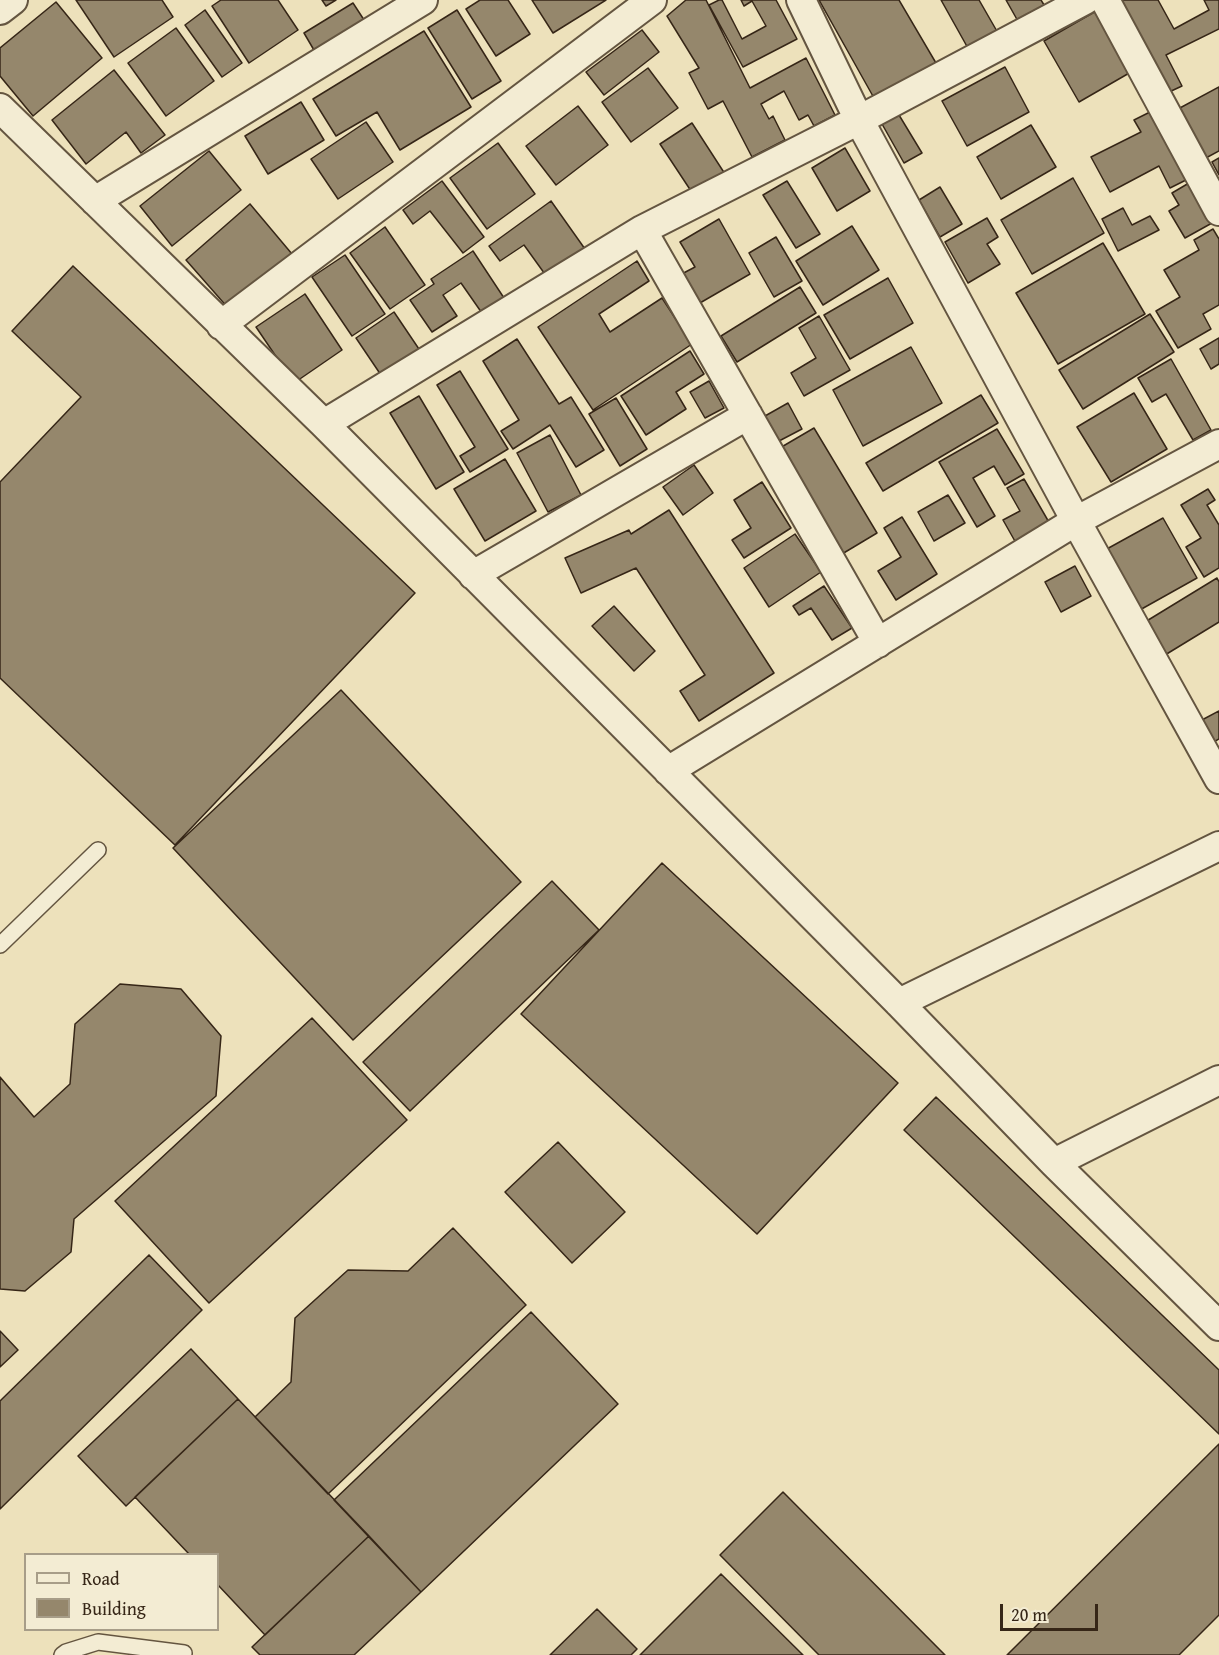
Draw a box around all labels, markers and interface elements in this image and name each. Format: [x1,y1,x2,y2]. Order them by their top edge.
legend [24,1553,219,1631]
text: Road [82,1565,120,1592]
scale bar [1003,1592,1100,1630]
text: Building [82,1595,146,1622]
text: 20 m [1011,1601,1047,1628]

